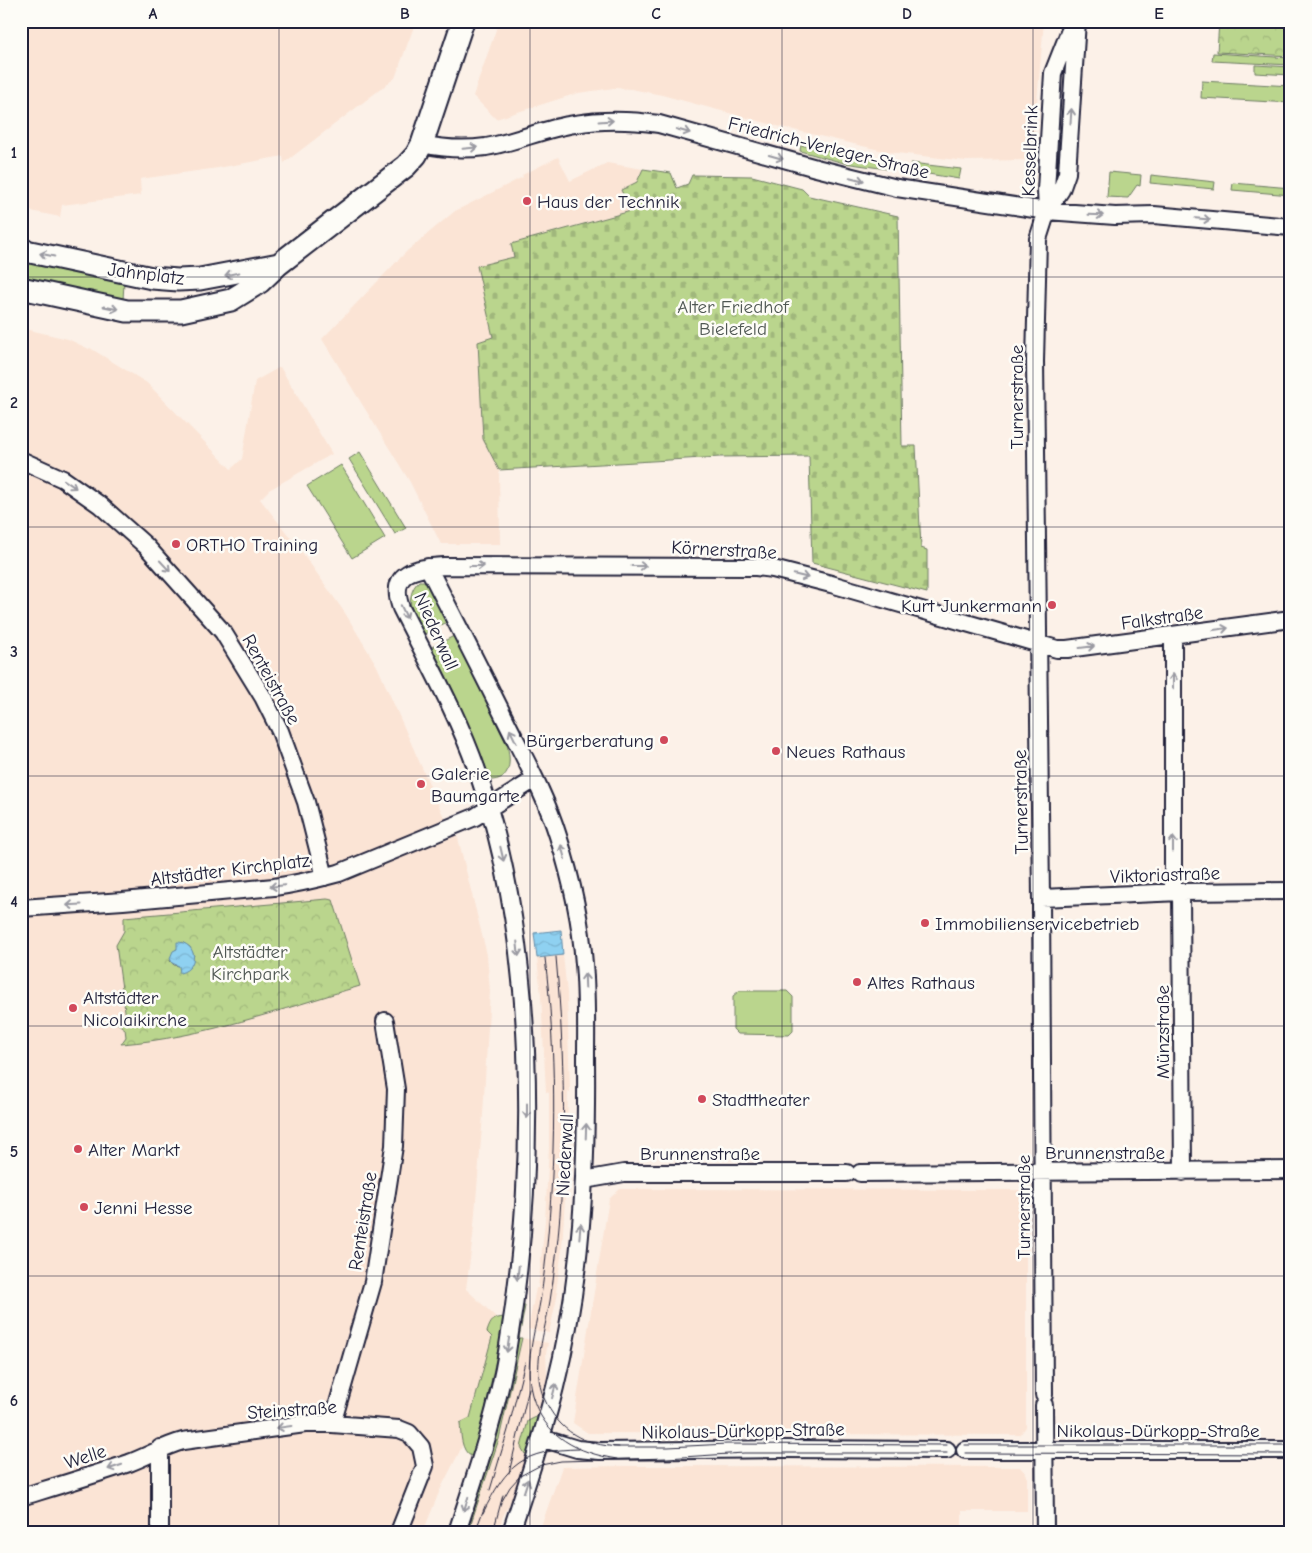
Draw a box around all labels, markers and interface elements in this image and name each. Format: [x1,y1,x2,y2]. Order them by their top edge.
text: A [149,5,158,23]
text: B [400,5,410,23]
text: C [651,5,661,23]
text: D [902,5,912,23]
text: E [1154,5,1164,23]
street label: Kesselbrink [1017,104,1043,197]
one-way arrow [1067,108,1076,124]
street label: Friedrich-Verleger-Straße [726,112,932,184]
one-way arrow [598,116,614,126]
one-way arrow [675,126,691,136]
one-way arrow [462,143,478,153]
text: 1 [11,144,17,162]
one-way arrow [768,152,784,162]
one-way arrow [849,175,865,184]
place label: Haus der Technik [537,191,680,213]
marker: Haus der Technik [521,195,533,207]
one-way arrow [1088,210,1104,220]
one-way arrow [1195,214,1211,224]
one-way arrow [39,250,55,259]
street label: Jahnplatz [106,258,185,290]
one-way arrow [224,269,240,279]
park label: Alter Friedhof Bielefeld [677,296,790,340]
one-way arrow [103,304,119,313]
street label: Turnerstraße [1006,345,1028,449]
text: 2 [10,394,18,412]
one-way arrow [63,479,77,489]
place label: ORTHO Training [186,534,318,556]
street label: Körnerstraße [671,536,777,564]
marker: ORTHO Training [170,538,182,550]
one-way arrow [159,559,170,572]
one-way arrow [468,561,485,571]
one-way arrow [631,561,647,571]
one-way arrow [792,572,808,582]
street label: Niederwall [409,589,463,674]
place label: Kurt Junkermann [901,595,1042,617]
marker: Kurt Junkermann [1046,599,1058,611]
street label: Falkstraße [1120,601,1205,635]
one-way arrow [399,605,409,620]
one-way arrow [1213,623,1229,633]
street label: Renteistraße [237,631,305,728]
one-way arrow [1078,642,1094,652]
text: 3 [10,643,18,661]
one-way arrow [1168,673,1178,690]
one-way arrow [508,729,517,744]
place label: Bürgerberatung [526,730,654,752]
marker: Bürgerberatung [658,734,670,746]
place label: Neues Rathaus [786,741,906,763]
marker: Neues Rathaus [770,745,782,757]
street label: Turnerstraße [1009,750,1033,854]
place label: Galerie Baumgarte [431,763,520,807]
marker: Galerie Baumgarte [415,778,427,790]
one-way arrow [1168,836,1178,852]
one-way arrow [557,845,567,861]
one-way arrow [498,846,507,862]
street label: Altstädter Kirchplatz [149,849,311,891]
street label: Viktoriastraße [1110,862,1220,888]
one-way arrow [269,881,285,891]
text: 4 [10,893,18,911]
one-way arrow [66,900,82,909]
place label: Immobilienservicebetrieb [935,913,1139,935]
marker: Immobilienservicebetrieb [919,917,931,929]
park label: Altstädter Kirchpark [211,941,290,985]
one-way arrow [513,941,523,957]
place label: Altes Rathaus [867,972,975,994]
one-way arrow [580,973,590,990]
marker: Altes Rathaus [851,976,863,988]
street label: Münzstraße [1152,985,1174,1079]
place label: Altstädter Nicolaikirche [83,987,187,1031]
marker: Altstädter Nicolaikirche [67,1002,79,1014]
place label: Stadttheater [712,1089,810,1111]
marker: Stadttheater [696,1093,708,1105]
one-way arrow [522,1102,532,1119]
street label: Niederwall [552,1113,578,1197]
one-way arrow [581,1124,590,1140]
place label: Alter Markt [88,1139,180,1161]
street label: Brunnenstraße [1045,1142,1165,1164]
text: 5 [10,1143,18,1161]
marker: Alter Markt [72,1143,84,1155]
street label: Brunnenstraße [640,1143,760,1165]
street label: Turnerstraße [1013,1155,1035,1259]
street label: Renteistraße [344,1170,382,1272]
place label: Jenni Hesse [94,1197,192,1219]
marker: Jenni Hesse [78,1201,90,1213]
one-way arrow [575,1223,585,1239]
one-way arrow [513,1265,523,1281]
one-way arrow [503,1336,513,1352]
one-way arrow [550,1383,559,1399]
text: 6 [10,1392,18,1410]
street label: Steinstraße [247,1396,338,1424]
street label: Nikolaus-Dürkopp-Straße [641,1418,845,1444]
street label: Nikolaus-Dürkopp-Straße [1056,1420,1260,1442]
one-way arrow [276,1422,292,1432]
street label: Welle [62,1440,109,1474]
one-way arrow [107,1463,123,1473]
one-way arrow [522,1478,531,1494]
one-way arrow [461,1495,470,1511]

